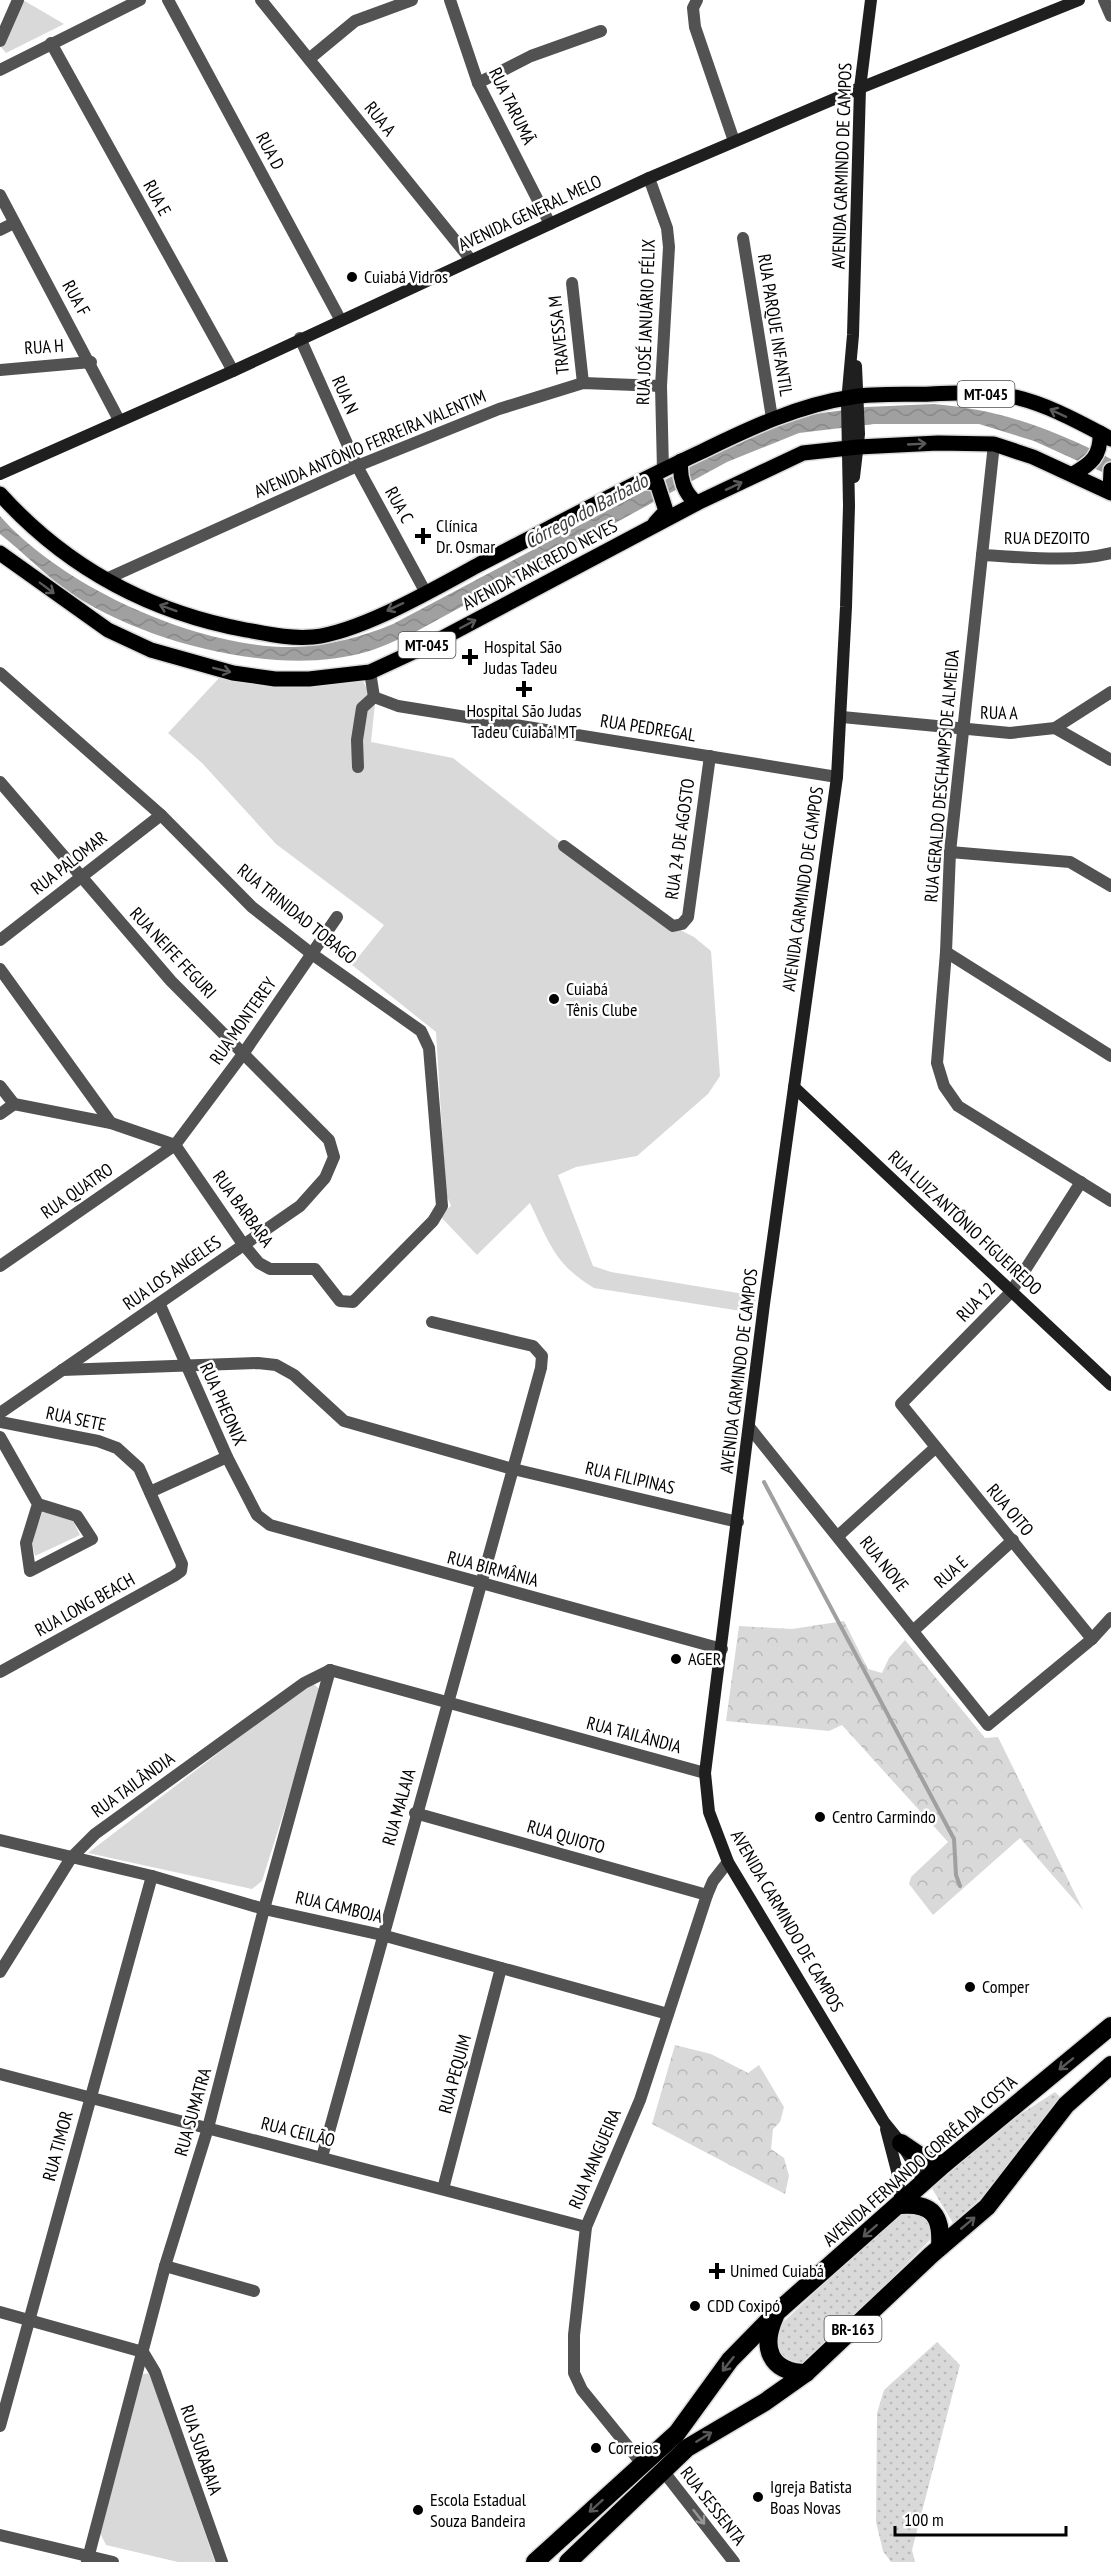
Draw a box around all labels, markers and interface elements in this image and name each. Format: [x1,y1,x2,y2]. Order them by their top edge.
street label: AVENIDA CARMINDO DE CAMPOS [826,62,857,269]
street label: RUA TARUMÃ [484,64,541,148]
street label: RUA A [360,97,402,141]
street label: RUA D [251,128,290,173]
street label: AVENIDA GENERAL MELO [454,169,605,256]
street label: RUA E [138,176,177,220]
street label: RUA JOSÉ JANUÁRIO FÉLIX [631,239,660,405]
street label: RUA PARQUE INFANTIL [753,252,798,398]
place label: Cuiabá Vidros [364,265,448,288]
marker: Cuiabá Vidros [345,270,359,284]
street label: RUA F [57,276,96,320]
street label: TRAVESSA M [543,295,574,375]
street label: RUA H [24,334,64,359]
street label: RUA N [327,372,364,417]
road number: MT-045 [958,381,1014,407]
street label: AVENIDA ANTÔNIO FERREIRA VALENTIM [250,384,489,503]
one-way arrow [1050,407,1068,419]
one-way arrow [906,439,926,450]
water label: Córrego do Barbado [520,467,653,554]
one-way arrow [724,479,742,491]
street label: RUA C [380,483,419,527]
place label: Clínica Dr. Osmar [436,514,495,558]
street label: AVENIDA TANCREDO NEVES [458,514,621,615]
street label: RUA DEZOITO [1004,526,1090,549]
marker: Clínica Dr. Osmar [414,527,432,545]
one-way arrow [39,581,55,594]
one-way arrow [387,601,405,613]
one-way arrow [159,602,178,613]
one-way arrow [458,618,476,630]
road number: MT-045 [398,632,456,658]
place label: Hospital São Judas Tadeu [483,635,562,679]
marker: Hospital São Judas Tadeu [461,648,479,666]
street label: RUA GERALDO DESCHAMPS DE ALMEIDA [919,648,964,903]
one-way arrow [212,665,231,677]
marker: Hospital São Judas Tadeu Cuiabá MT [515,680,533,698]
place label: Hospital São Judas Tadeu Cuiabá MT [466,699,582,743]
street label: RUA A [980,701,1019,724]
street label: RUA PEDREGAL [599,709,698,746]
street label: RUA 24 DE AGOSTO [660,777,699,901]
street label: AVENIDA CARMINDO DE CAMPOS [777,785,828,993]
street label: RUA PALOMAR [26,826,112,899]
street label: RUA TRINIDAD TOBAGO [233,858,362,969]
street label: RUA NEIFE FEGURI [125,902,222,1003]
street label: RUA MONTEREY [204,972,281,1069]
place label: Cuiabá Tênis Clube [566,977,637,1021]
marker: Cuiabá Tênis Clube [547,992,561,1006]
street label: RUA LUIZ ANTÔNIO FIGUEIREDO [884,1145,1047,1300]
street label: RUA QUATRO [36,1157,117,1224]
street label: RUA BARBARA [208,1166,279,1252]
street label: RUA LOS ANGELES [118,1230,226,1315]
street label: AVENIDA CARMINDO DE CAMPOS [715,1267,763,1475]
street label: RUA 12 [951,1277,1000,1326]
street label: RUA PHEONIX [195,1359,252,1449]
street label: RUA SETE [44,1401,108,1436]
street label: RUA FILIPINAS [583,1456,677,1499]
street label: RUA OITO [982,1479,1039,1541]
street label: RUA NOVE [855,1531,914,1596]
street label: RUA BIRMÂNIA [445,1545,542,1592]
street label: RUA E [929,1551,972,1593]
street label: RUA LONG BEACH [31,1568,139,1641]
place label: AGER [688,1647,722,1670]
marker: AGER [669,1652,683,1666]
street label: RUA TAILÂNDIA [584,1711,684,1758]
street label: RUA TAILÂNDIA [87,1747,179,1822]
street label: RUA MALAIA [377,1765,421,1848]
place label: Centro Carmindo [832,1805,936,1828]
marker: Centro Carmindo [813,1810,827,1824]
street label: RUA QUIOTO [525,1814,608,1859]
street label: AVENIDA CARMINDO DE CAMPOS [726,1826,849,2016]
street label: RUA CAMBOJA [293,1885,385,1928]
place label: Comper [982,1975,1029,1998]
marker: Comper [963,1980,977,1994]
street label: RUA PEQUIM [433,2032,476,2116]
one-way arrow [1059,2057,1075,2070]
street label: RUA SUMATRA [169,2065,216,2159]
street label: AVENIDA FERNANDO CORRÊA DA COSTA [818,2070,1022,2251]
street label: RUA MANGUEIRA [563,2105,626,2212]
street label: RUA TIMOR [37,2108,78,2183]
street label: RUA CEILÃO [259,2111,338,2152]
one-way arrow [960,2216,975,2230]
one-way arrow [863,2224,878,2238]
place label: Unimed Cuiabá [730,2259,824,2282]
marker: Unimed Cuiabá [708,2262,726,2280]
place label: CDD Coxipó [707,2294,780,2317]
marker: CDD Coxipó [688,2299,702,2313]
road number: BR-163 [824,2316,882,2342]
one-way arrow [721,2355,734,2371]
street label: RUA SURABAIA [175,2402,228,2498]
one-way arrow [695,2431,712,2443]
place label: Correios [608,2436,659,2459]
marker: Correios [589,2441,603,2455]
street label: RUA SESSENTA [676,2462,752,2550]
place label: Igreja Batista Boas Novas [770,2475,852,2519]
place label: Escola Estadual Souza Bandeira [430,2488,527,2532]
marker: Igreja Batista Boas Novas [751,2490,765,2504]
one-way arrow [589,2499,604,2513]
scale bar [895,2499,1066,2537]
marker: Escola Estadual Souza Bandeira [411,2503,425,2517]
text: 100 m [904,2508,944,2531]
one-way arrow [693,2509,706,2525]

